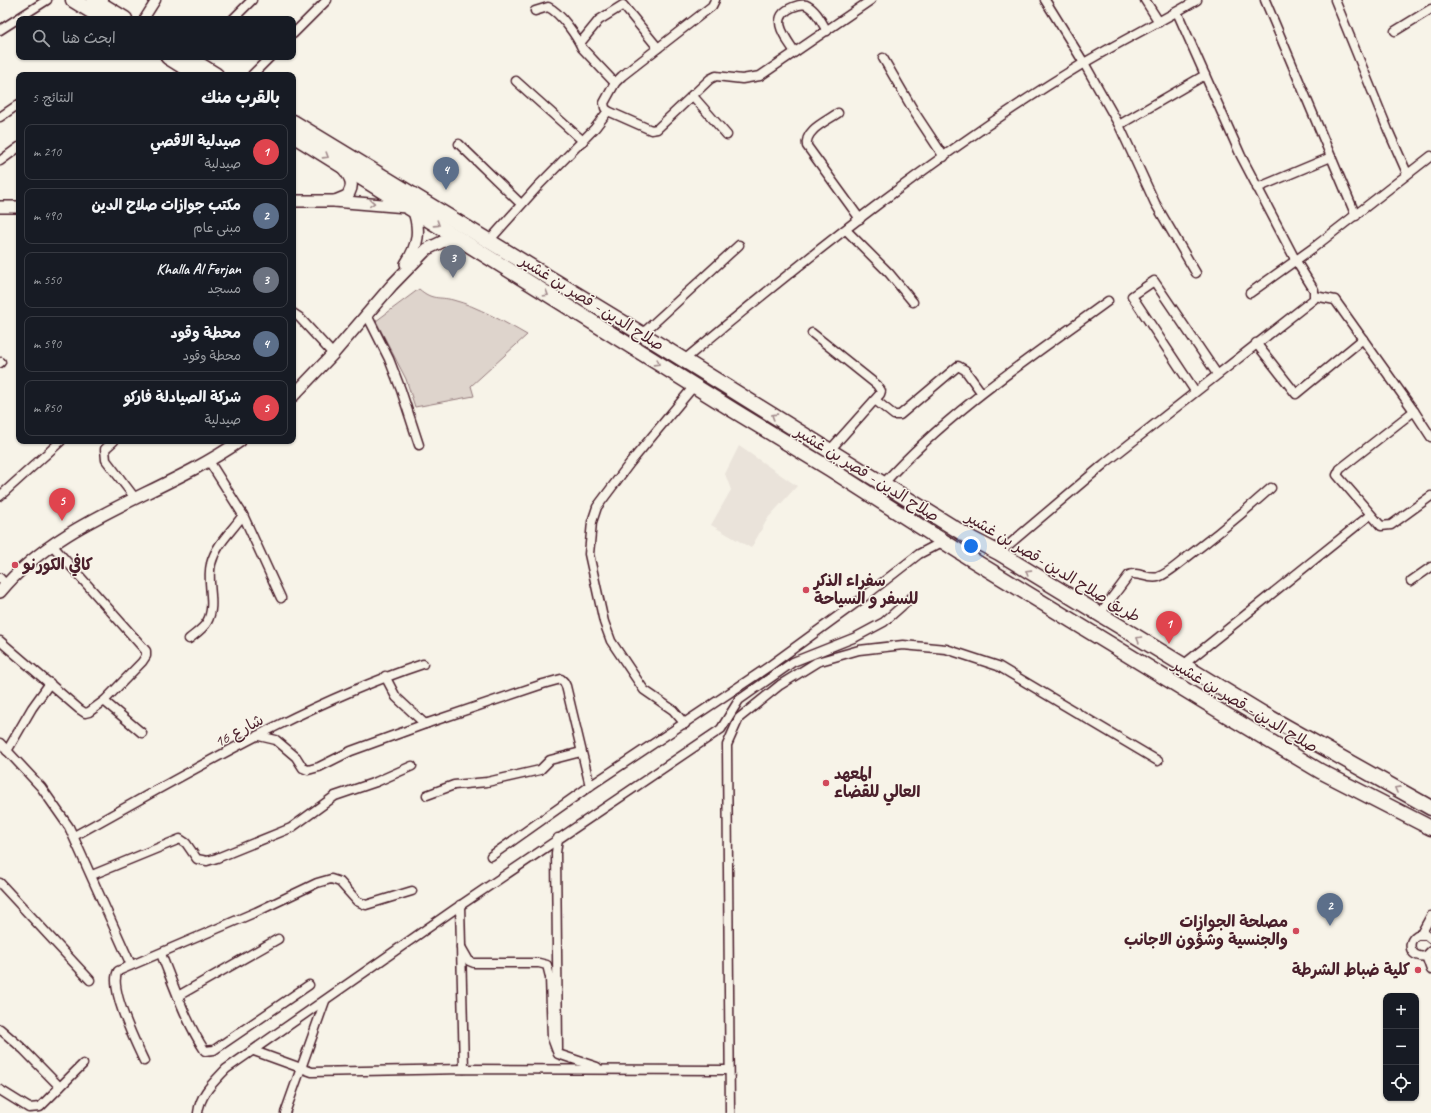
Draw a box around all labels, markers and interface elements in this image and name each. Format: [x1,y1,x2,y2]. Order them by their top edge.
search box [16,16,296,60]
icon: search [30,27,52,49]
text: ابحث هنا [62,29,116,48]
text: بالقرب منك [201,87,280,108]
text: النتائج: 5 [32,90,74,106]
text: صيدلية الاقصي [150,132,241,151]
text: 210 m [33,144,61,160]
text: 1 [263,144,269,160]
one-way arrow [322,152,329,159]
text: صيدلية [204,156,241,172]
pin: 4 [433,157,459,190]
text: مكتب جوازات صلاح الدين [92,196,241,215]
one-way arrow [368,199,375,208]
text: 490 m [33,208,61,224]
text: 2 [263,208,269,224]
one-way arrow [433,219,440,227]
text: مبنى عام [193,220,241,236]
pin: 3 [440,245,466,278]
street label: صلاح الدين - قصر بن غشير [514,249,668,356]
text: Khalla Al Ferjan [156,260,241,279]
text: 550 m [33,272,61,288]
text: 3 [263,272,269,288]
text: مسجد [208,281,241,297]
one-way arrow [542,289,549,297]
text: محطة وقود [171,324,241,343]
text: 590 m [33,336,61,352]
text: 4 [263,336,269,352]
text: محطة وقود [183,348,241,364]
one-way arrow [652,358,659,365]
text: شركة الصيادلة فاركو [124,388,241,407]
text: 850 m [33,400,61,416]
text: 5 [263,400,269,416]
text: صيدلية [204,412,241,428]
one-way arrow [771,413,778,420]
street label: صلاح الدين - قصر بن غشير [789,420,943,527]
pin: 5 [49,488,75,521]
street label: طريق صلاح الدين -قصر بن غشير [960,506,1144,627]
your location [961,536,981,556]
place label: كافي الكورنو [22,553,93,577]
marker: كافي الكورنو [10,560,20,570]
one-way arrow [1025,569,1032,576]
place label: سفراء الذكر للسفر و السياحة [812,571,918,609]
marker: سفراء الذكر للسفر و السياحة [801,585,811,595]
pin: 1 [1156,611,1182,644]
one-way arrow [1136,637,1143,644]
street label: صلاح الدين - قصر بن غشير [1167,654,1321,757]
street label: شارع 16 [211,710,268,753]
place label: المعهد العالي للقضاء [834,764,920,806]
marker: المعهد العالي للقضاء [821,778,831,788]
one-way arrow [1394,786,1401,793]
pin: 2 [1317,893,1343,926]
place label: مصلحة الجوازات والجنسية وشؤون الاجانب [1124,912,1288,950]
marker: مصلحة الجوازات والجنسية وشؤون الاجانب [1291,926,1301,936]
place label: كلية ضباط الشرطة [1292,960,1410,980]
marker: كلية ضباط الشرطة [1413,965,1423,975]
map controls [1383,993,1419,1101]
button: + [1383,993,1419,1029]
button: − [1383,1029,1419,1065]
button: locate [1383,1065,1419,1101]

